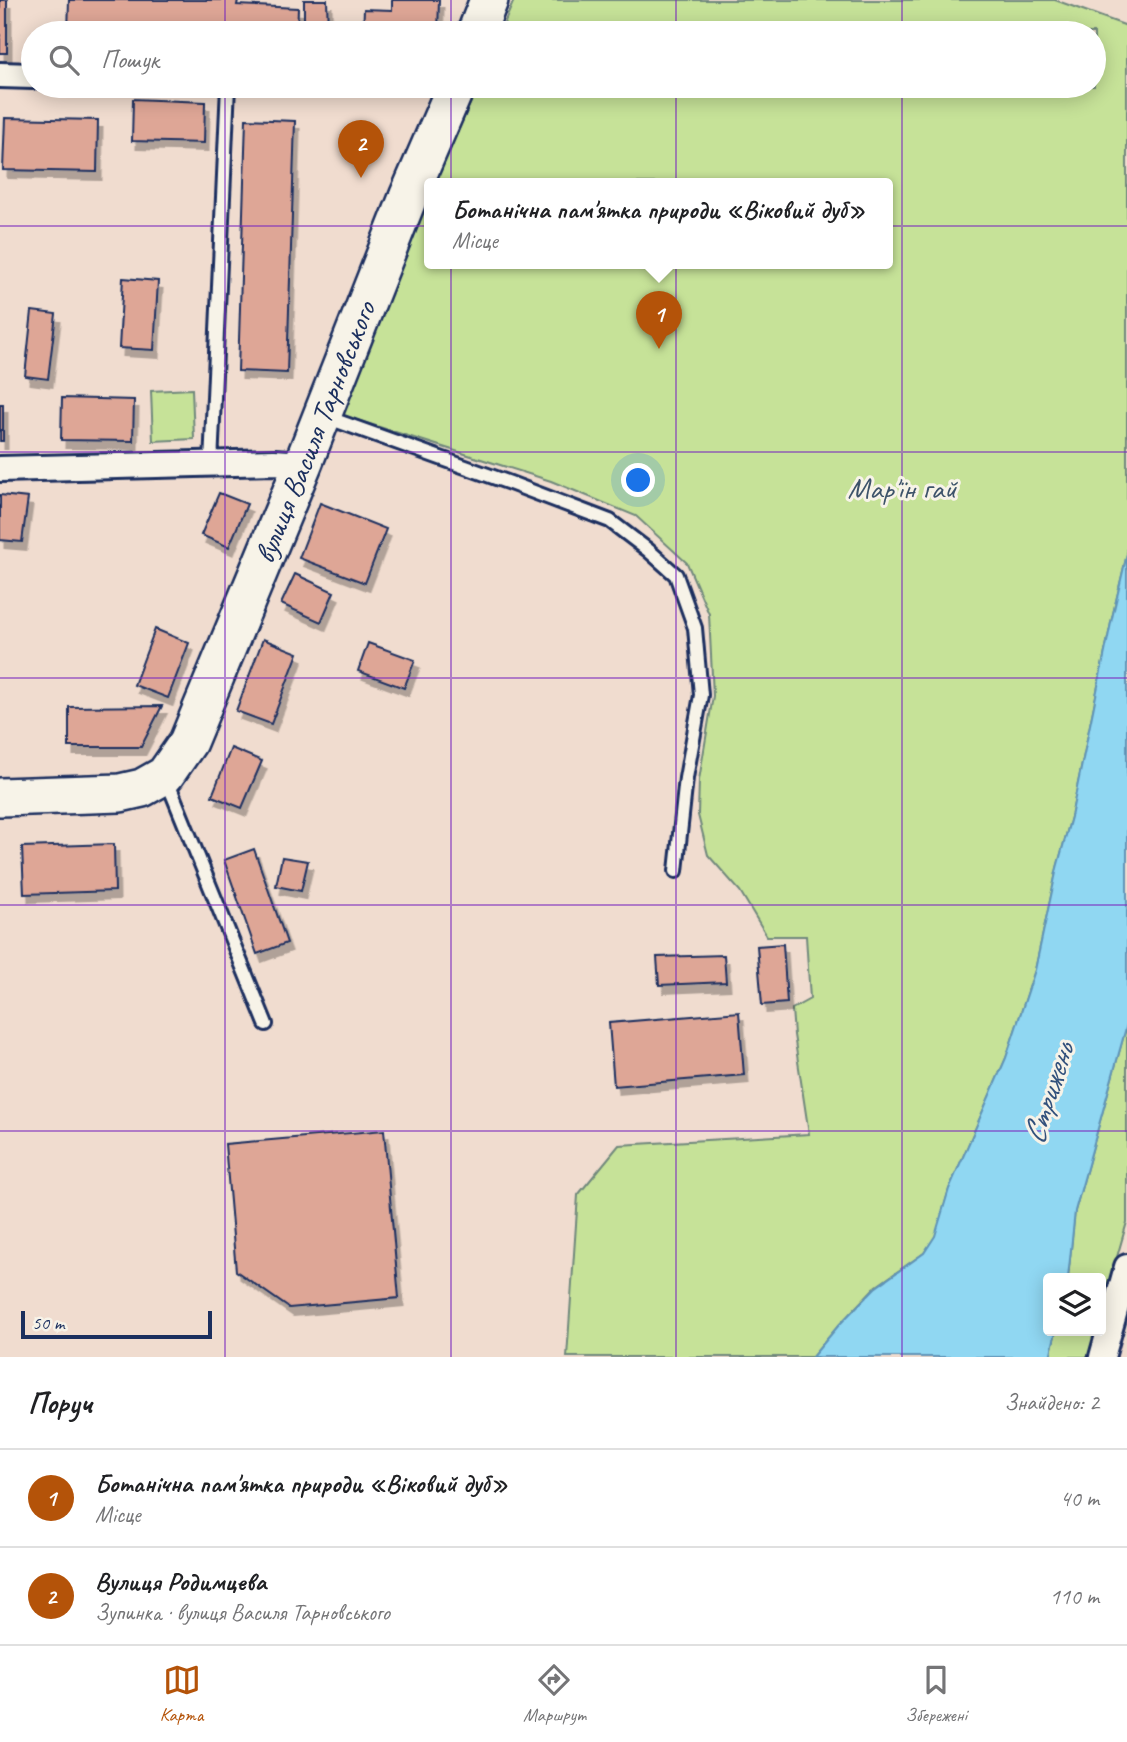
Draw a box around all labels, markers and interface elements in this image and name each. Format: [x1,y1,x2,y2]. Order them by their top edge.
search box [21,21,1106,98]
icon: search [45,41,83,79]
text: Пошук [101,43,159,76]
pin: 2 [338,120,384,178]
popup [424,178,893,269]
text: Ботанічна пам'ятка природи «Віковий дуб» [452,193,865,226]
text: Місце [452,226,498,255]
pin: 1 [636,291,682,349]
street label: вулиця Василя Тарновського [245,295,385,569]
your location [621,463,655,497]
park label: Мар'їн гай [848,469,958,507]
water label: Стрижень [1013,1035,1085,1149]
map controls [1043,1273,1106,1336]
button: layers [1043,1273,1106,1336]
scale bar [21,1308,212,1340]
text: 50 m [32,1311,64,1335]
text: Поруч [28,1384,92,1422]
text: Знайдено: 2 [1004,1388,1099,1417]
text: Ботанічна пам'ятка природи «Віковий дуб» [95,1467,508,1500]
text: 1 [46,1484,56,1513]
text: 40 m [1060,1484,1099,1513]
text: Місце [95,1500,141,1529]
text: Вулиця Родимцева [95,1565,266,1598]
text: 2 [46,1582,56,1611]
text: 110 m [1050,1582,1099,1611]
text: Зупинка · вулиця Василя Тарновського [95,1598,390,1627]
tab: Карта [160,1661,203,1727]
tab: Маршрут [523,1661,586,1727]
tab: Збережені [905,1661,967,1727]

